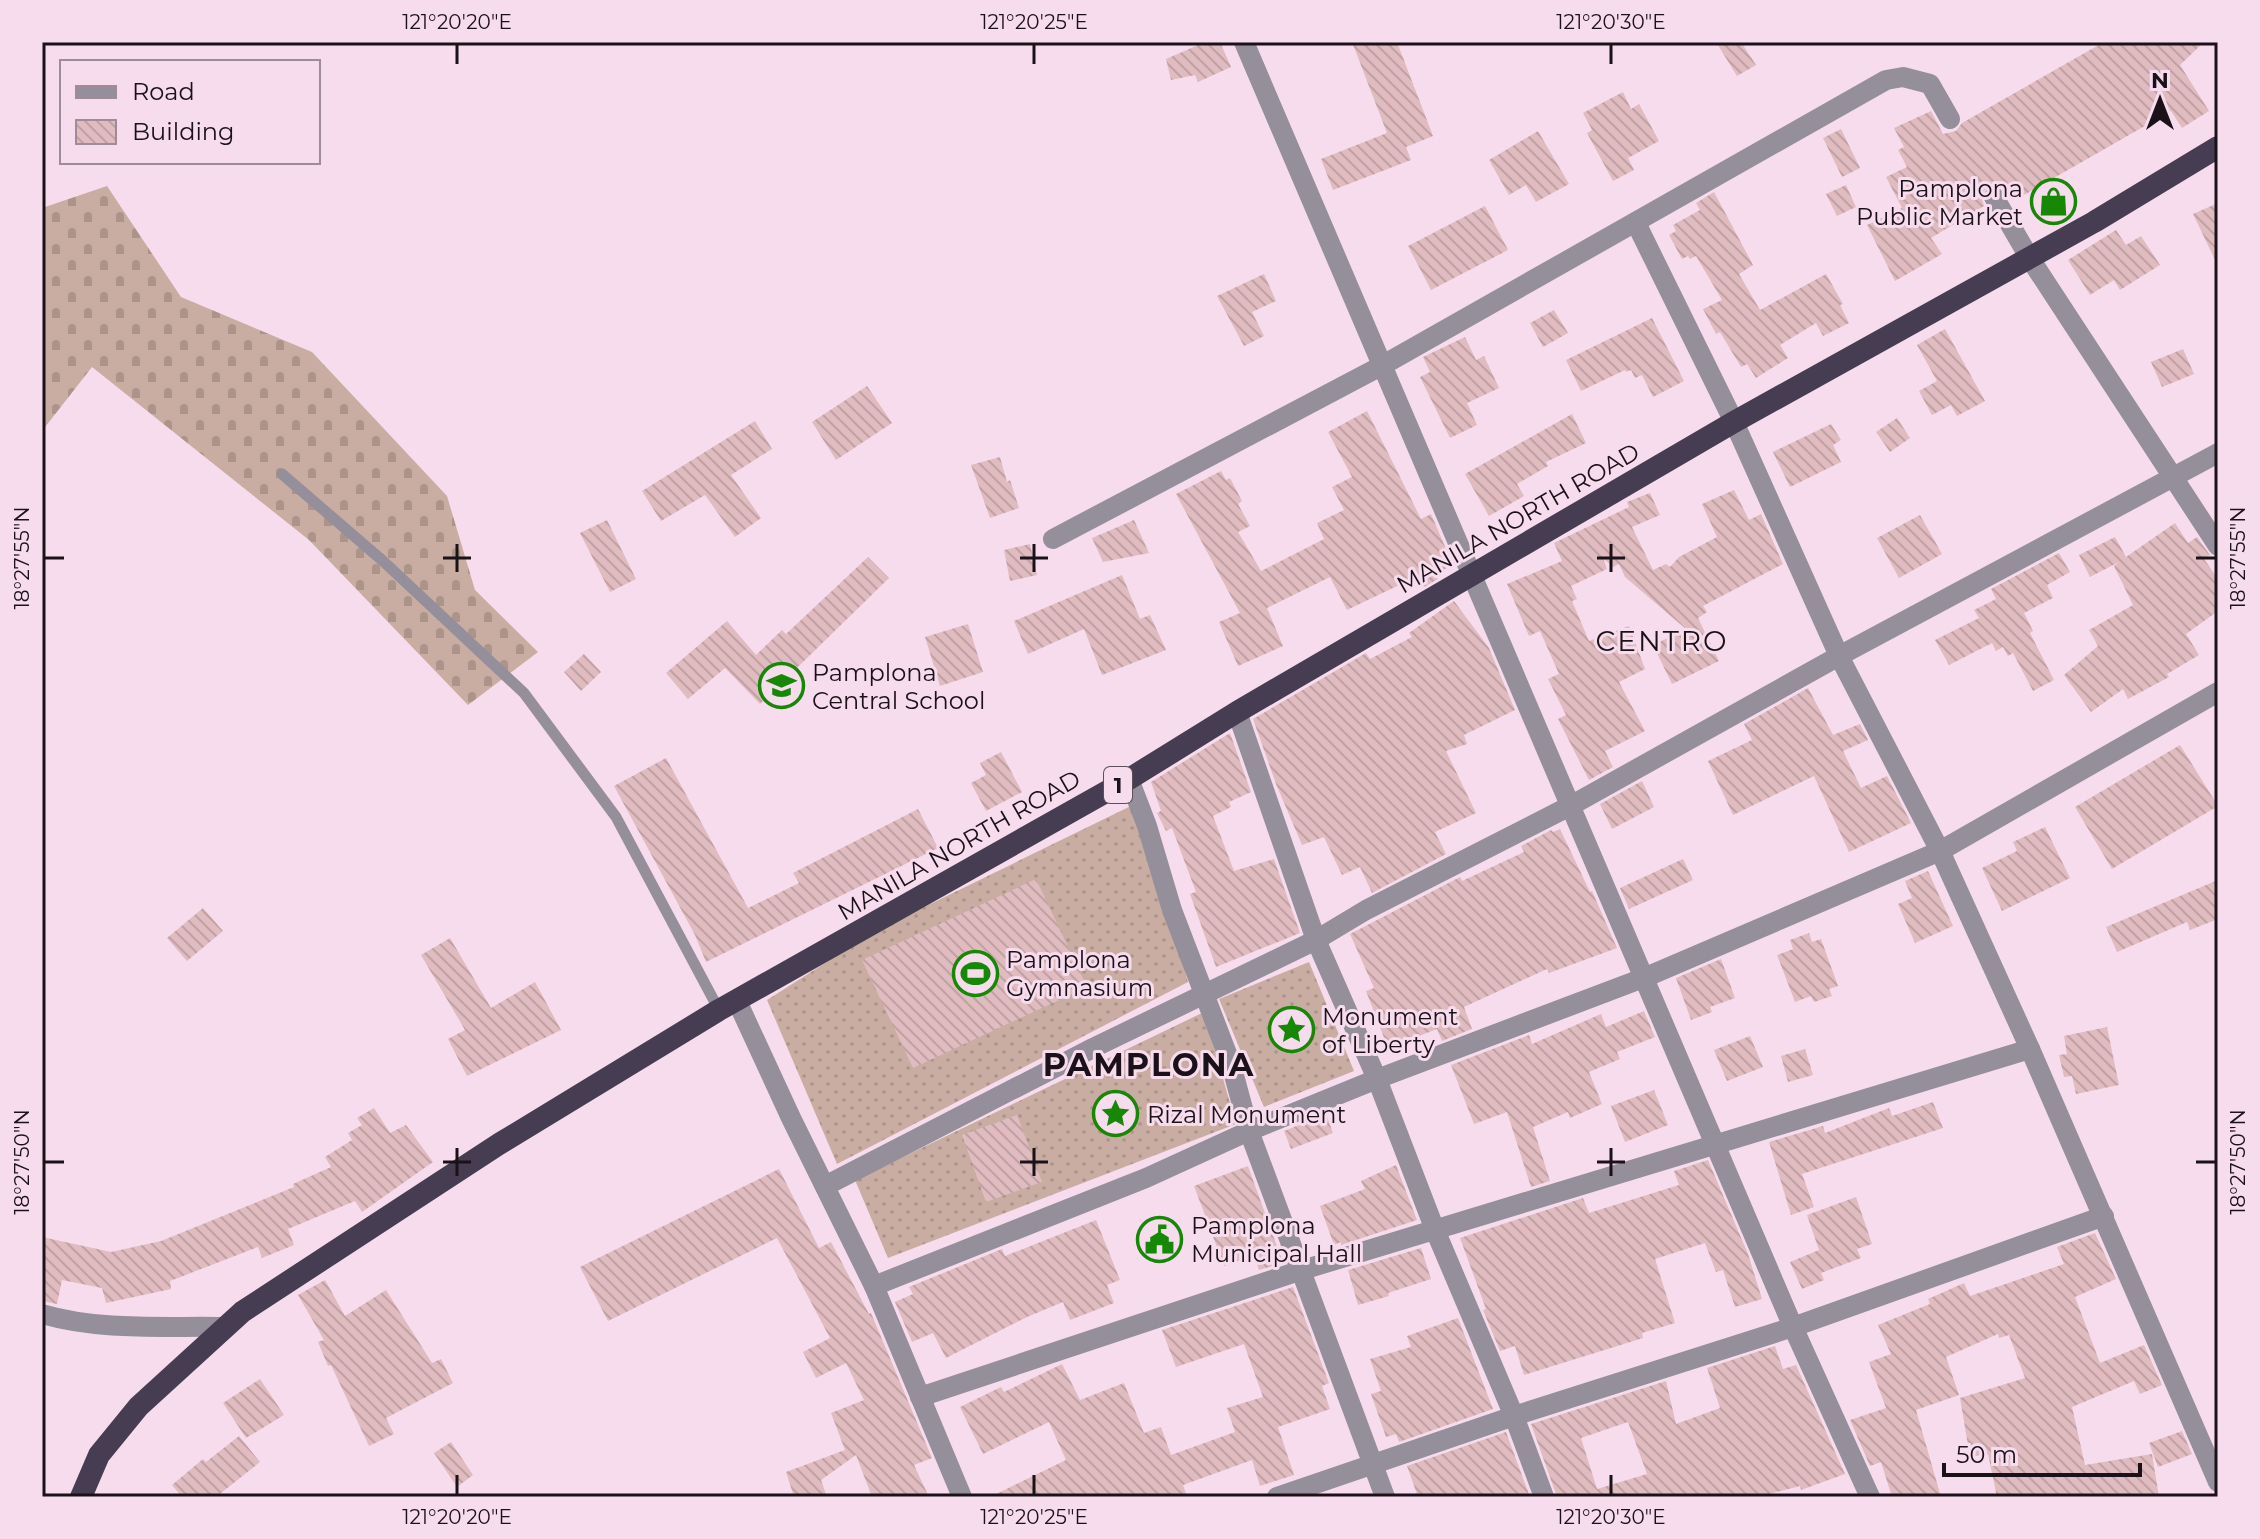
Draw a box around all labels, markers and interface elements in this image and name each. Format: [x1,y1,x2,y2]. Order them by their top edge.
text: 121°20'20"E [402,10,512,34]
text: 121°20'25"E [980,10,1088,34]
text: 121°20'30"E [1556,10,1666,34]
legend [60,60,320,164]
north arrow [2120,60,2200,140]
text: N [2151,67,2169,94]
text: Road [132,77,195,106]
text: Building [132,117,235,146]
place label: Pamplona Public Market [1856,174,2023,231]
shop icon: Pamplona Public Market [2030,178,2078,226]
street label: MANILA NORTH ROAD [1392,437,1644,599]
text: 18°27'55"N [10,506,34,610]
text: 18°27'55"N [2226,506,2250,610]
district label: CENTRO [1595,624,1729,658]
place label: Pamplona Central School [812,658,985,715]
school or university icon: Pamplona Central School [757,662,805,710]
street label: MANILA NORTH ROAD [833,764,1085,926]
road number: 1 [1104,767,1132,803]
place label: Pamplona Gymnasium [1006,945,1153,1002]
sports icon: Pamplona Gymnasium [951,949,999,997]
place label: Monument of Liberty [1322,1002,1459,1059]
place icon: Monument of Liberty [1267,1006,1315,1054]
district label: PAMPLONA [1043,1045,1255,1084]
place icon: Rizal Monument [1092,1090,1140,1138]
place label: Rizal Monument [1147,1100,1346,1129]
text: 18°27'50"N [10,1109,34,1215]
text: 18°27'50"N [2226,1109,2250,1215]
place label: Pamplona Municipal Hall [1191,1211,1362,1268]
public building icon: Pamplona Municipal Hall [1136,1215,1184,1263]
scale bar [1944,1427,2140,1477]
text: 50 m [1956,1440,2017,1469]
text: 121°20'20"E [402,1505,512,1529]
text: 121°20'25"E [980,1505,1088,1529]
text: 121°20'30"E [1556,1505,1666,1529]

